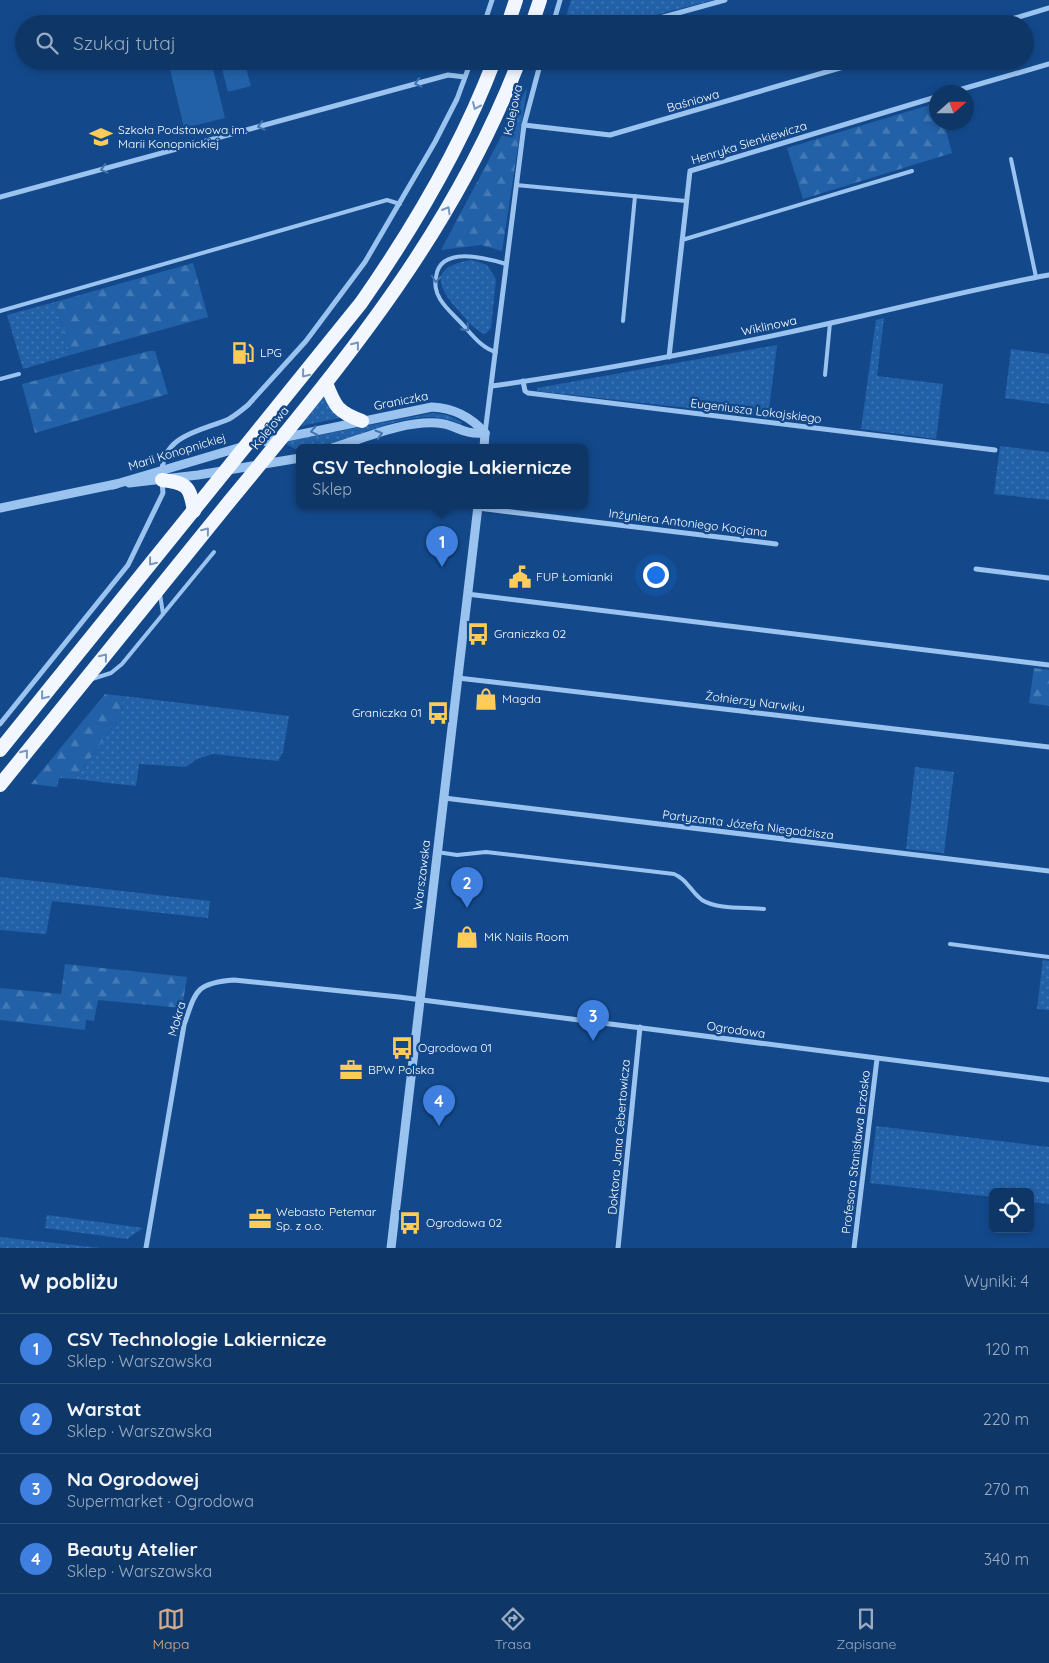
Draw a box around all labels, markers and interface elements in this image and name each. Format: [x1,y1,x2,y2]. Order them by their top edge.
search box [15,15,1034,70]
icon: search [33,29,61,57]
text: Szukaj tutaj [73,31,176,55]
one-way arrow [414,78,422,88]
street label: Kolejowa [500,83,525,137]
north arrow [929,85,974,130]
street label: Baśniowa [665,86,721,115]
one-way arrow [471,101,482,110]
street label: Henryka Sienkiewicza [689,118,809,167]
one-way arrow [256,120,265,131]
place label: Szkoła Podstawowa im. Marii Konopnickiej [118,122,247,151]
school or university icon: Szkoła Podstawowa im. Marii Konopnickiej [88,124,114,150]
one-way arrow [100,163,108,174]
one-way arrow [441,207,451,216]
one-way arrow [431,276,442,284]
street label: Wiklinowa [740,312,798,339]
one-way arrow [460,323,469,332]
fuel station icon: LPG [230,340,256,366]
one-way arrow [350,341,359,350]
place label: LPG [260,345,282,360]
one-way arrow [302,368,310,377]
street label: Graniczka [372,388,429,413]
street label: Eugeniusza Lokajskiego [690,395,823,426]
street label: Kolejowa [248,403,292,452]
one-way arrow [310,425,319,435]
street label: Marii Konopnickiej [126,430,228,474]
one-way arrow [374,430,382,440]
popup [296,444,588,509]
text: CSV Technologie Lakiernicze [312,455,572,479]
text: Sklep [312,479,352,499]
street label: Inżyniera Antoniego Kocjana [608,505,768,540]
pin: 1 [426,526,458,567]
one-way arrow [201,528,209,537]
one-way arrow [150,556,158,565]
your location [643,562,669,588]
public building icon: FUP Łomianki [507,564,533,590]
place label: FUP Łomianki [536,569,613,584]
bus stop icon: Graniczka 02 [465,621,491,647]
place label: Graniczka 02 [494,626,567,641]
one-way arrow [98,654,106,663]
shop icon: Magda [473,686,499,712]
street label: Żołnierzy Narwiku [704,688,806,715]
one-way arrow [41,690,49,699]
place label: Magda [502,691,541,706]
bus stop icon: Graniczka 01 [425,700,451,726]
place label: Graniczka 01 [352,705,422,720]
one-way arrow [20,750,29,759]
street label: Partyzanta Józefa Niegodzisza [662,807,835,842]
street label: Warszawska [410,839,433,911]
pin: 2 [451,867,483,908]
shop icon: MK Nails Room [454,924,480,950]
place label: MK Nails Room [484,929,569,944]
street label: Mokra [164,1000,189,1038]
pin: 3 [577,1000,609,1041]
street label: Ogrodowa [706,1018,766,1041]
bus stop icon: Ogrodowa 01 [389,1035,415,1061]
place label: Ogrodowa 01 [418,1040,492,1055]
office icon: BPW Polska [338,1057,364,1083]
street label: Doktora Jana Cebertowicza [604,1059,633,1215]
place label: BPW Polska [368,1062,434,1077]
street label: Profesora Stanisława Brzósko [838,1069,873,1235]
pin: 4 [423,1085,455,1126]
map controls [989,1188,1034,1233]
button: locate [989,1188,1034,1233]
place label: Webasto Petemar Sp. z o.o. [276,1204,377,1233]
office icon: Webasto Petemar Sp. z o.o. [247,1206,273,1232]
bus stop icon: Ogrodowa 02 [397,1210,423,1236]
place label: Ogrodowa 02 [426,1215,503,1230]
text: W pobliżu [20,1268,118,1294]
text: Wyniki: 4 [964,1271,1029,1291]
text: CSV Technologie Lakiernicze [67,1327,327,1351]
text: 1 [33,1339,39,1359]
text: 120 m [986,1339,1029,1359]
text: Sklep · Warszawska [67,1351,212,1371]
text: Warstat [67,1397,142,1421]
text: 2 [31,1409,41,1429]
text: 220 m [983,1409,1029,1429]
text: Sklep · Warszawska [67,1421,212,1441]
text: Na Ogrodowej [67,1467,199,1491]
text: 3 [32,1479,40,1499]
text: 270 m [984,1479,1029,1499]
text: Supermarket · Ogrodowa [67,1491,254,1511]
text: Beauty Atelier [67,1537,198,1561]
text: 4 [31,1549,41,1569]
text: 340 m [984,1549,1029,1569]
text: Sklep · Warszawska [67,1561,212,1581]
tab: Mapa [153,1605,190,1653]
tab: Trasa [495,1605,531,1653]
tab: Zapisane [836,1605,896,1653]

